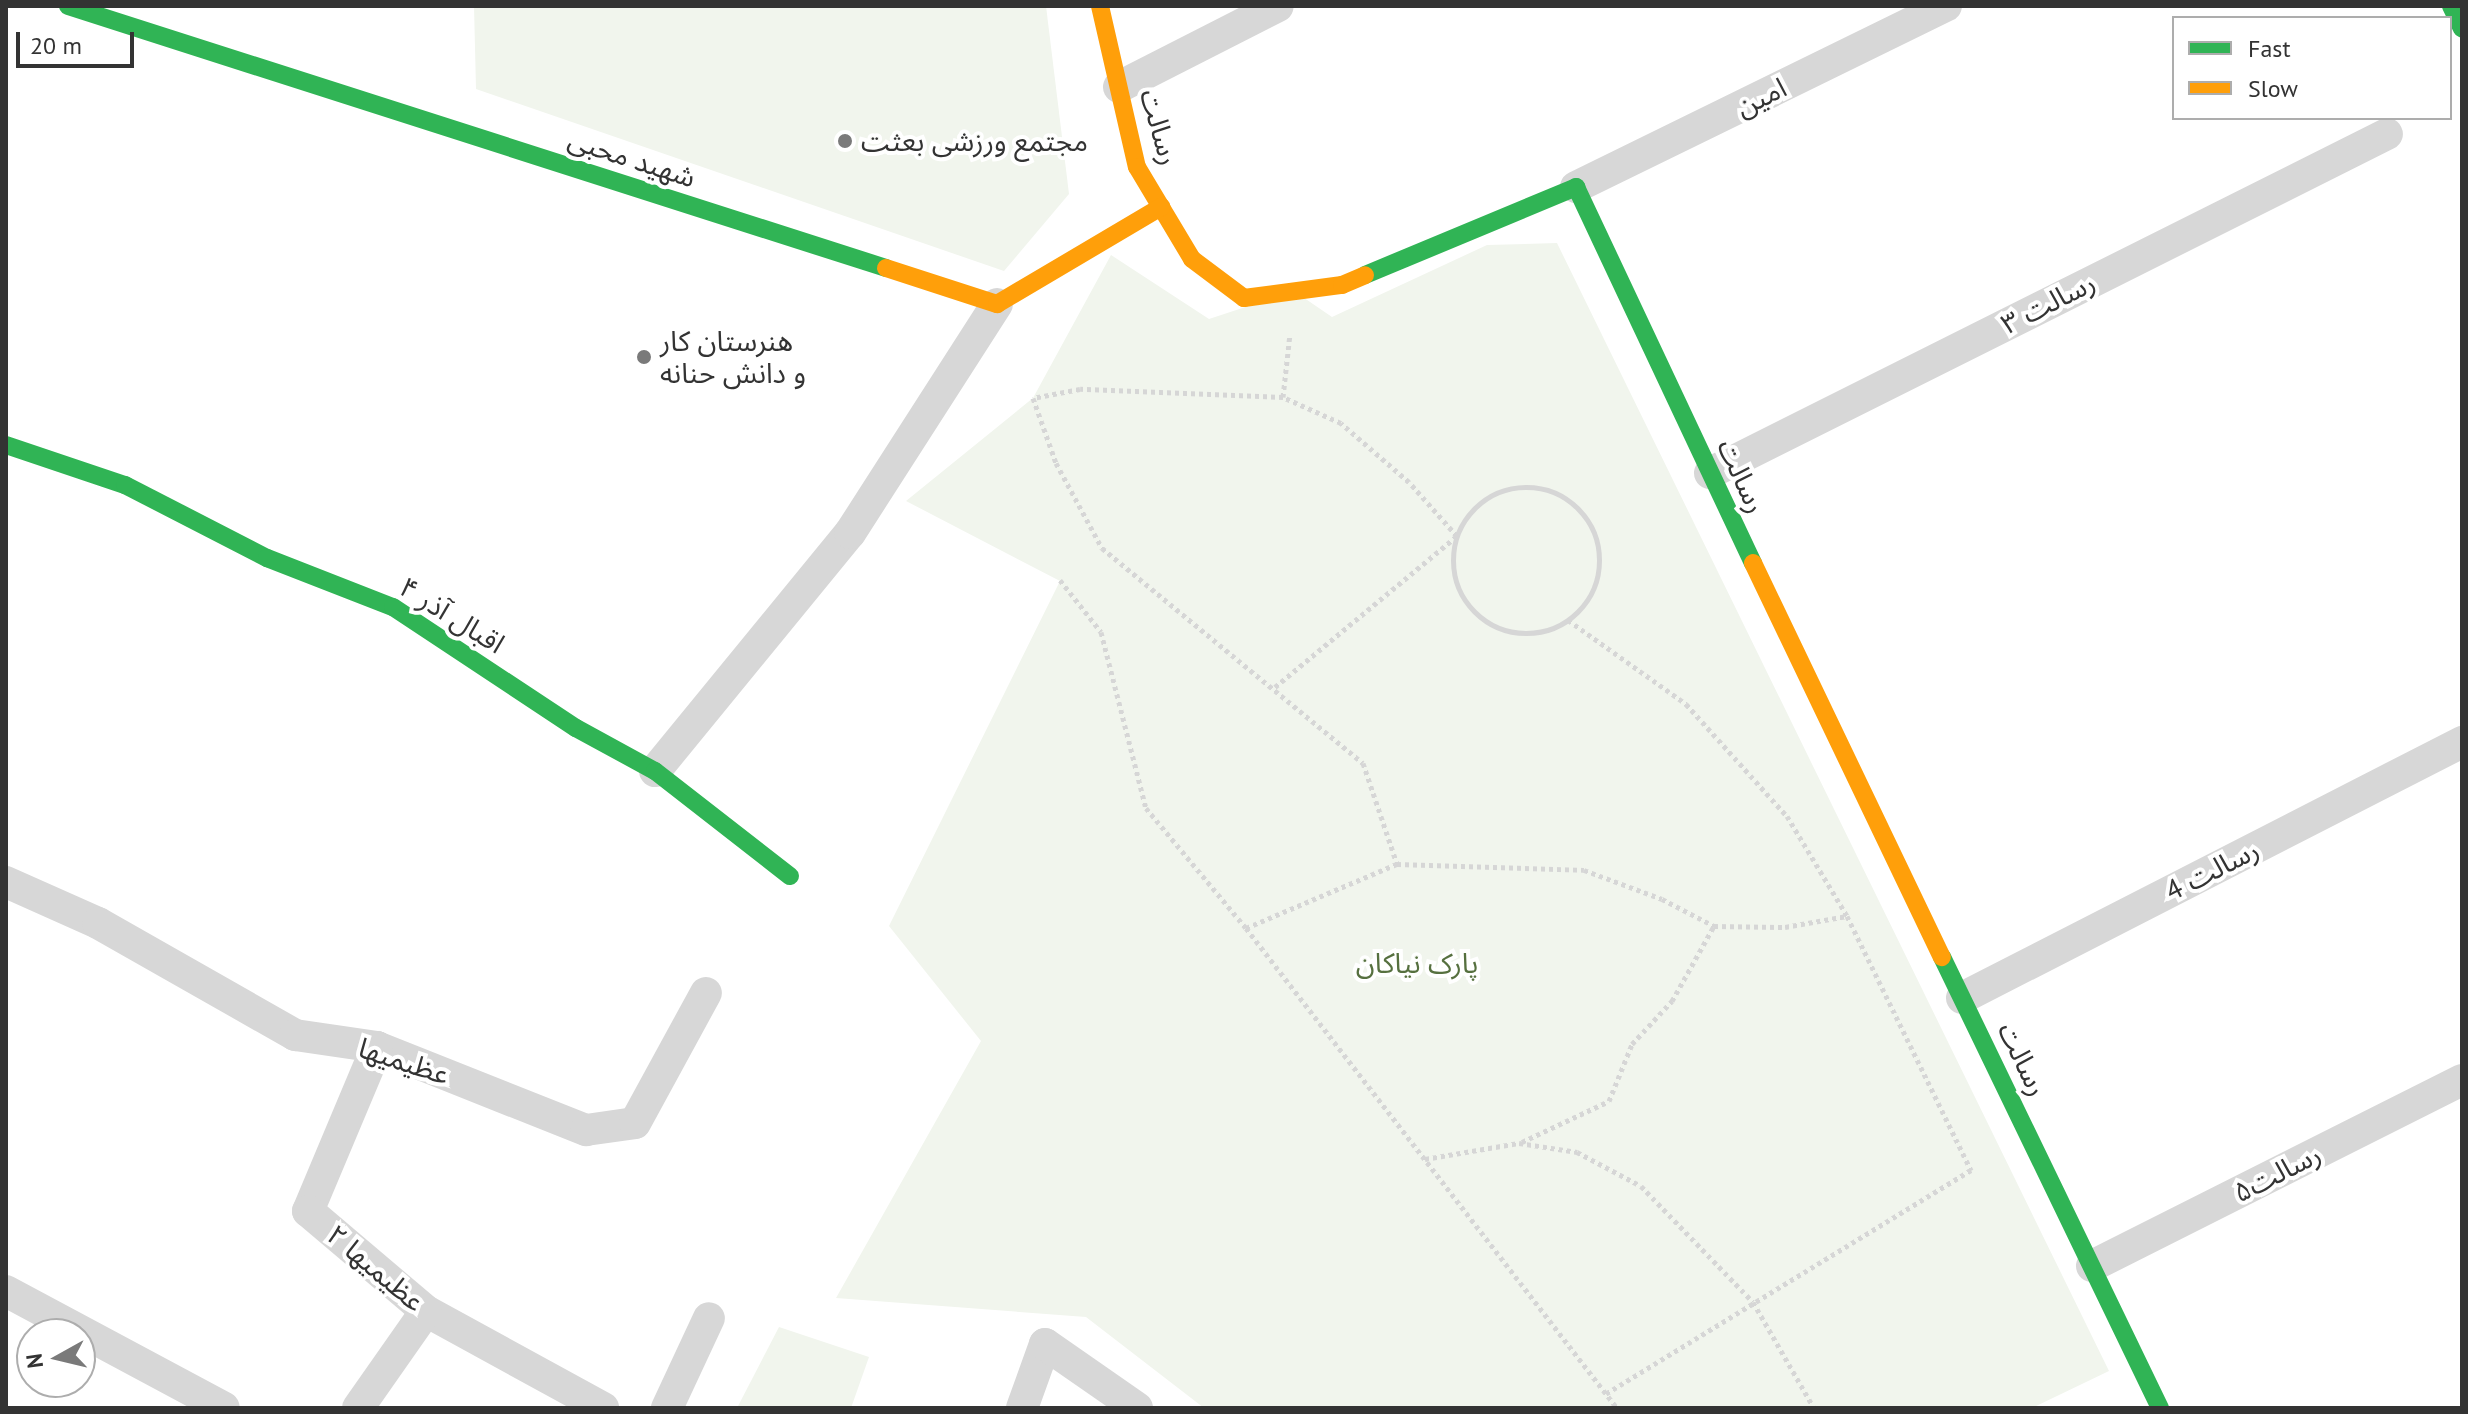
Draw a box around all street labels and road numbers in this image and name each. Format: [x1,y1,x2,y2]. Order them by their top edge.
street label: امین [1730,70,1792,124]
street label: رسالت [1133,85,1187,169]
street label: شهید محبی [564,122,700,194]
street label: رسالت ۳ [1995,265,2101,341]
street label: رسالت [1710,434,1774,518]
street label: اقبال آذر ۴ [393,570,511,660]
street label: رسالت 4 [2160,832,2264,908]
street label: رسالت [1991,1017,2055,1101]
street label: عظیمیها [354,1031,454,1091]
street label: رسالت۵ [2228,1137,2326,1209]
street label: عظیمیها ۲ [320,1218,432,1318]

